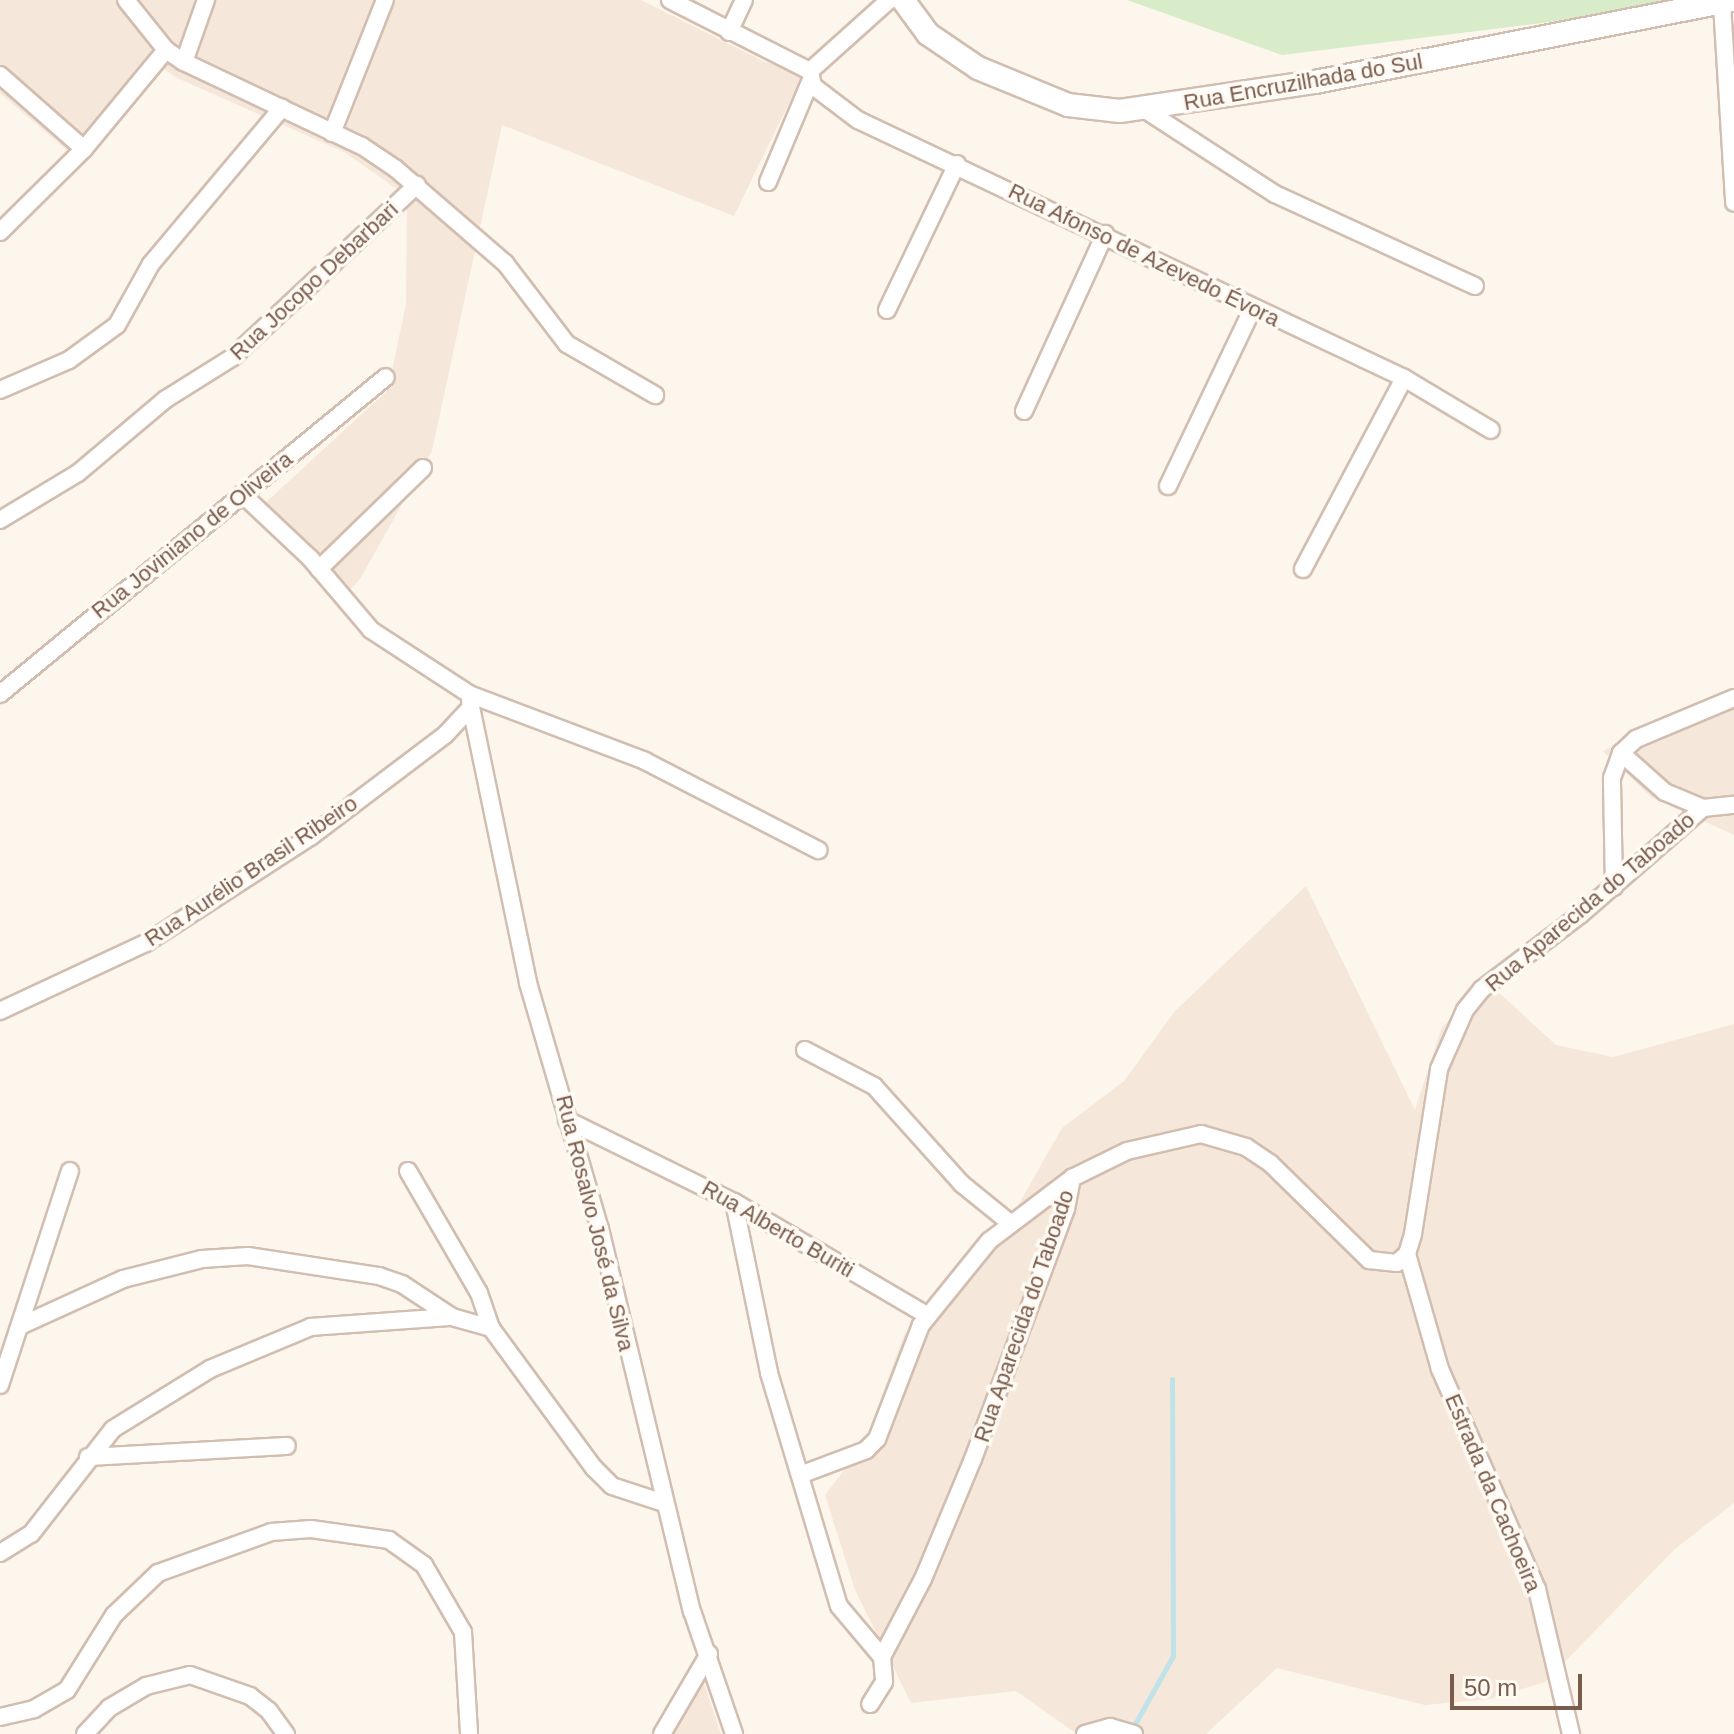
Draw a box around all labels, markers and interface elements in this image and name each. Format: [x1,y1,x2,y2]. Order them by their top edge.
street label: Rua Encruzilhada do Sul [1181,48,1425,116]
street label: Rua Afonso de Azevedo Évora [1003,177,1285,333]
street label: Rua Jocopo Debarbari [225,196,403,366]
street label: Rua Joviniano de Oliveira [86,446,298,624]
street label: Rua Aurélio Brasil Ribeiro [139,790,363,952]
street label: Rua Aparecida do Taboado [1479,806,1701,998]
street label: Rua Rosalvo José da Silva [550,1092,640,1354]
street label: Rua Alberto Buriti [697,1174,859,1284]
street label: Rua Aparecida do Taboado [968,1186,1080,1446]
street label: Estrada da Cachoeira [1439,1390,1547,1596]
scale bar [1454,1658,1586,1708]
text: 50 m [1464,1674,1517,1701]

